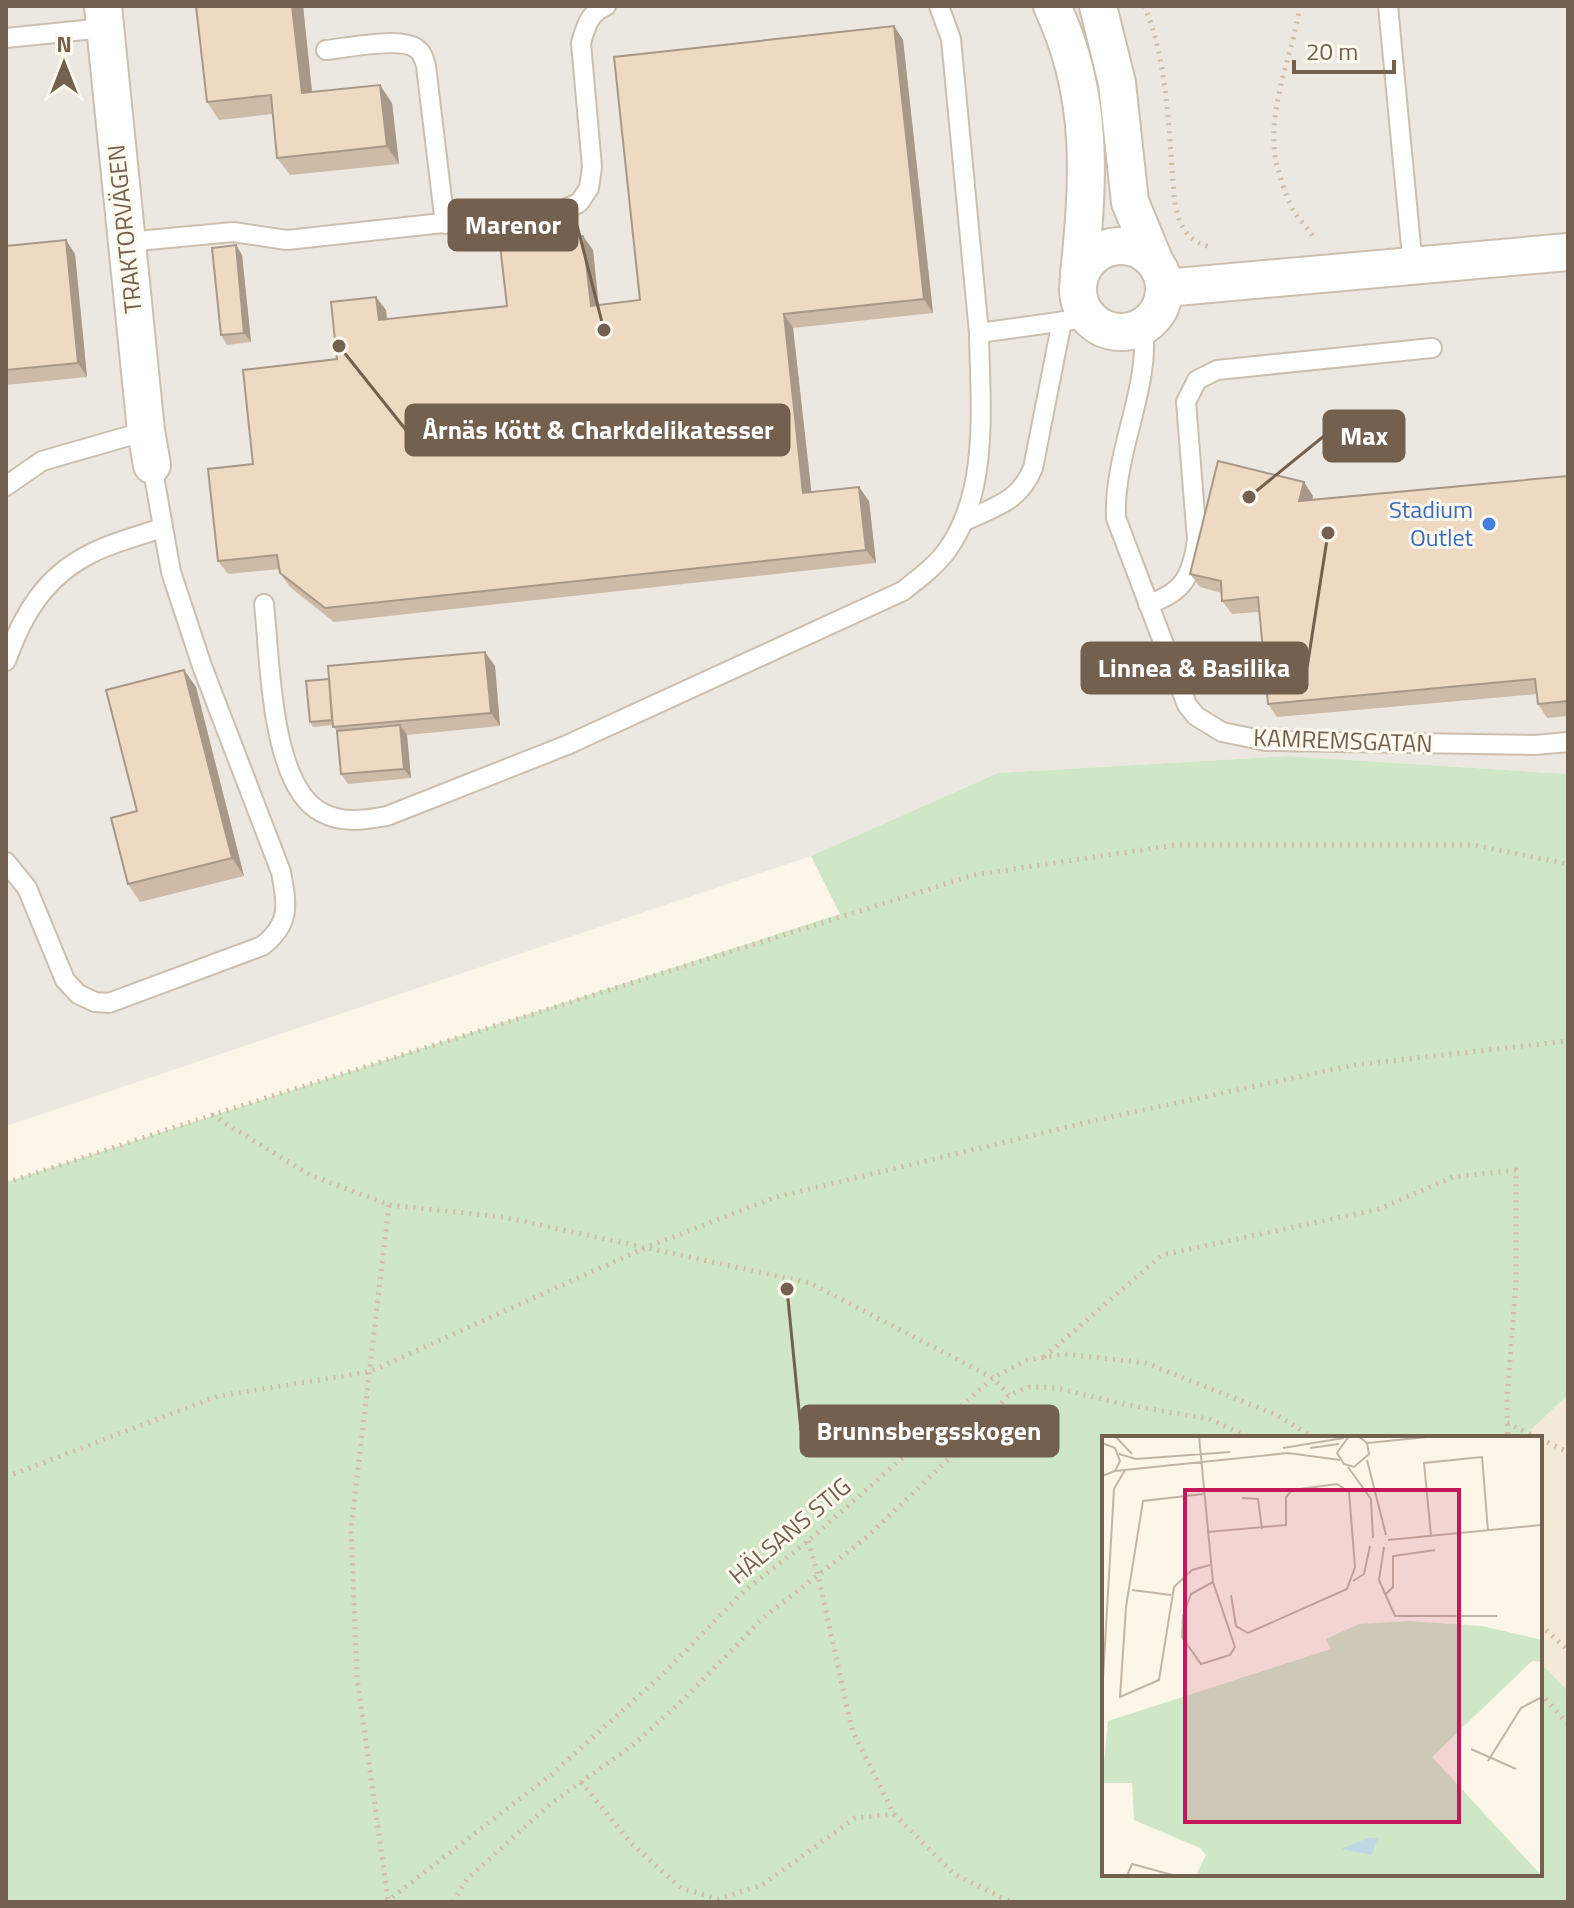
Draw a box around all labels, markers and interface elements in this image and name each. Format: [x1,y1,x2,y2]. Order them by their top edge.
north arrow [24,24,104,104]
scale bar [1294,24,1394,74]
text: N [56,27,72,61]
text: 20 m [1306,33,1358,69]
street label: TRAKTORVÄGEN [97,143,151,315]
callout: Marenor [449,200,577,250]
text: Marenor [465,205,562,244]
callout: Årnäs Kött & Charkdelikatesser [406,405,789,455]
text: Årnäs Kött & Charkdelikatesser [422,410,774,449]
callout: Max [1324,411,1404,461]
text: Max [1340,416,1388,455]
place label: Stadium Outlet [1389,491,1474,555]
marker: Stadium Outlet [1480,515,1498,533]
callout: Linnea & Basilika [1082,643,1307,693]
text: Linnea & Basilika [1098,648,1290,687]
street label: KAMREMSGATAN [1253,719,1433,761]
callout: Brunnsbergsskogen [801,1406,1058,1456]
text: Brunnsbergsskogen [817,1411,1041,1450]
inset map [1102,1436,1542,1876]
street label: HÄLSANS STIG [720,1468,858,1592]

